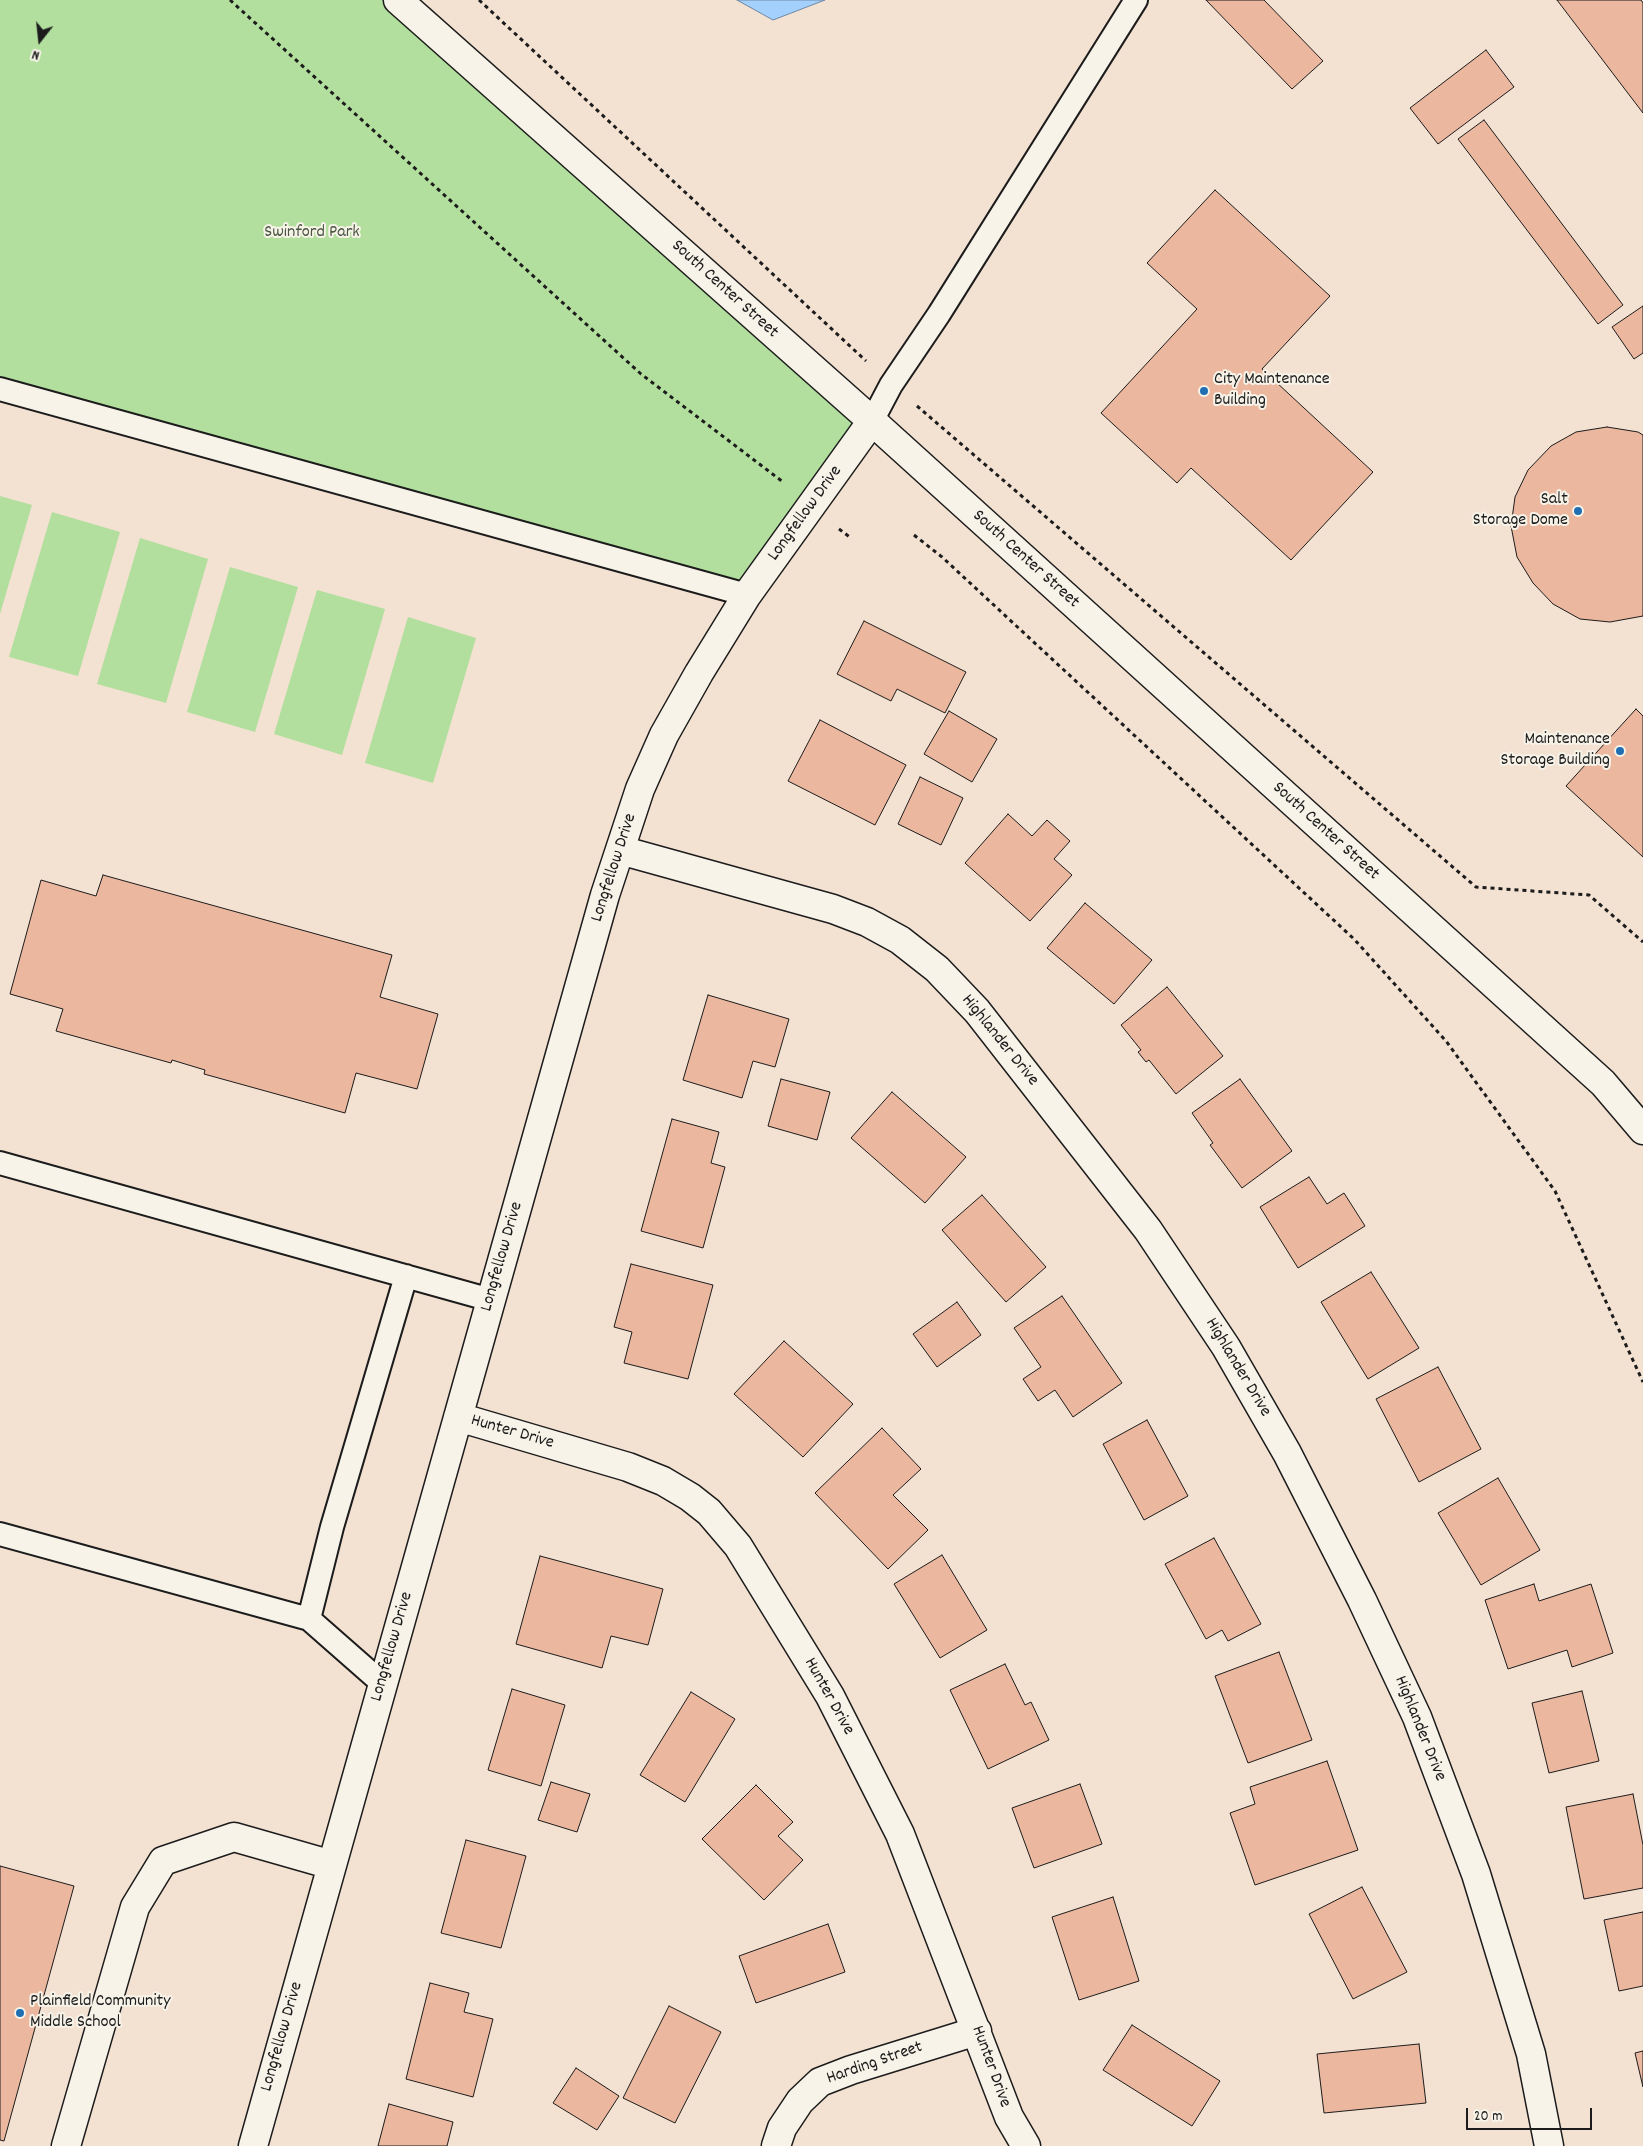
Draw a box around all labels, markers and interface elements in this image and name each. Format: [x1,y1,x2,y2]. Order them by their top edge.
north arrow [15,15,65,65]
text: N [30,44,42,65]
park label: Swinford Park [264,223,360,245]
street label: South Center Street [666,236,782,344]
place label: City Maintenance Building [1214,370,1330,412]
marker: City Maintenance Building [1198,385,1210,397]
street label: Longfellow Drive [764,462,848,566]
place label: Salt Storage Dome [1473,490,1568,532]
marker: Salt Storage Dome [1572,505,1584,517]
street label: South Center Street [967,506,1083,614]
place label: Maintenance Storage Building [1501,730,1610,772]
marker: Maintenance Storage Building [1614,745,1626,757]
street label: South Center Street [1267,778,1383,886]
street label: Longfellow Drive [587,811,643,925]
street label: Highlander Drive [956,991,1042,1091]
street label: Longfellow Drive [477,1200,529,1314]
street label: Highlander Drive [1199,1315,1275,1421]
street label: Hunter Drive [468,1411,556,1455]
street label: Longfellow Drive [367,1590,419,1704]
street label: Hunter Drive [798,1654,858,1740]
street label: Highlander Drive [1388,1673,1450,1785]
street label: Longfellow Drive [257,1980,309,2094]
place label: Plainfield Community Middle School [30,1992,171,2035]
marker: Plainfield Community Middle School [14,2007,26,2019]
street label: Hunter Drive [965,2023,1015,2111]
street label: Harding Street [824,2037,926,2091]
scale bar [1468,2098,1594,2130]
text: 20 m [1474,2106,1502,2128]

